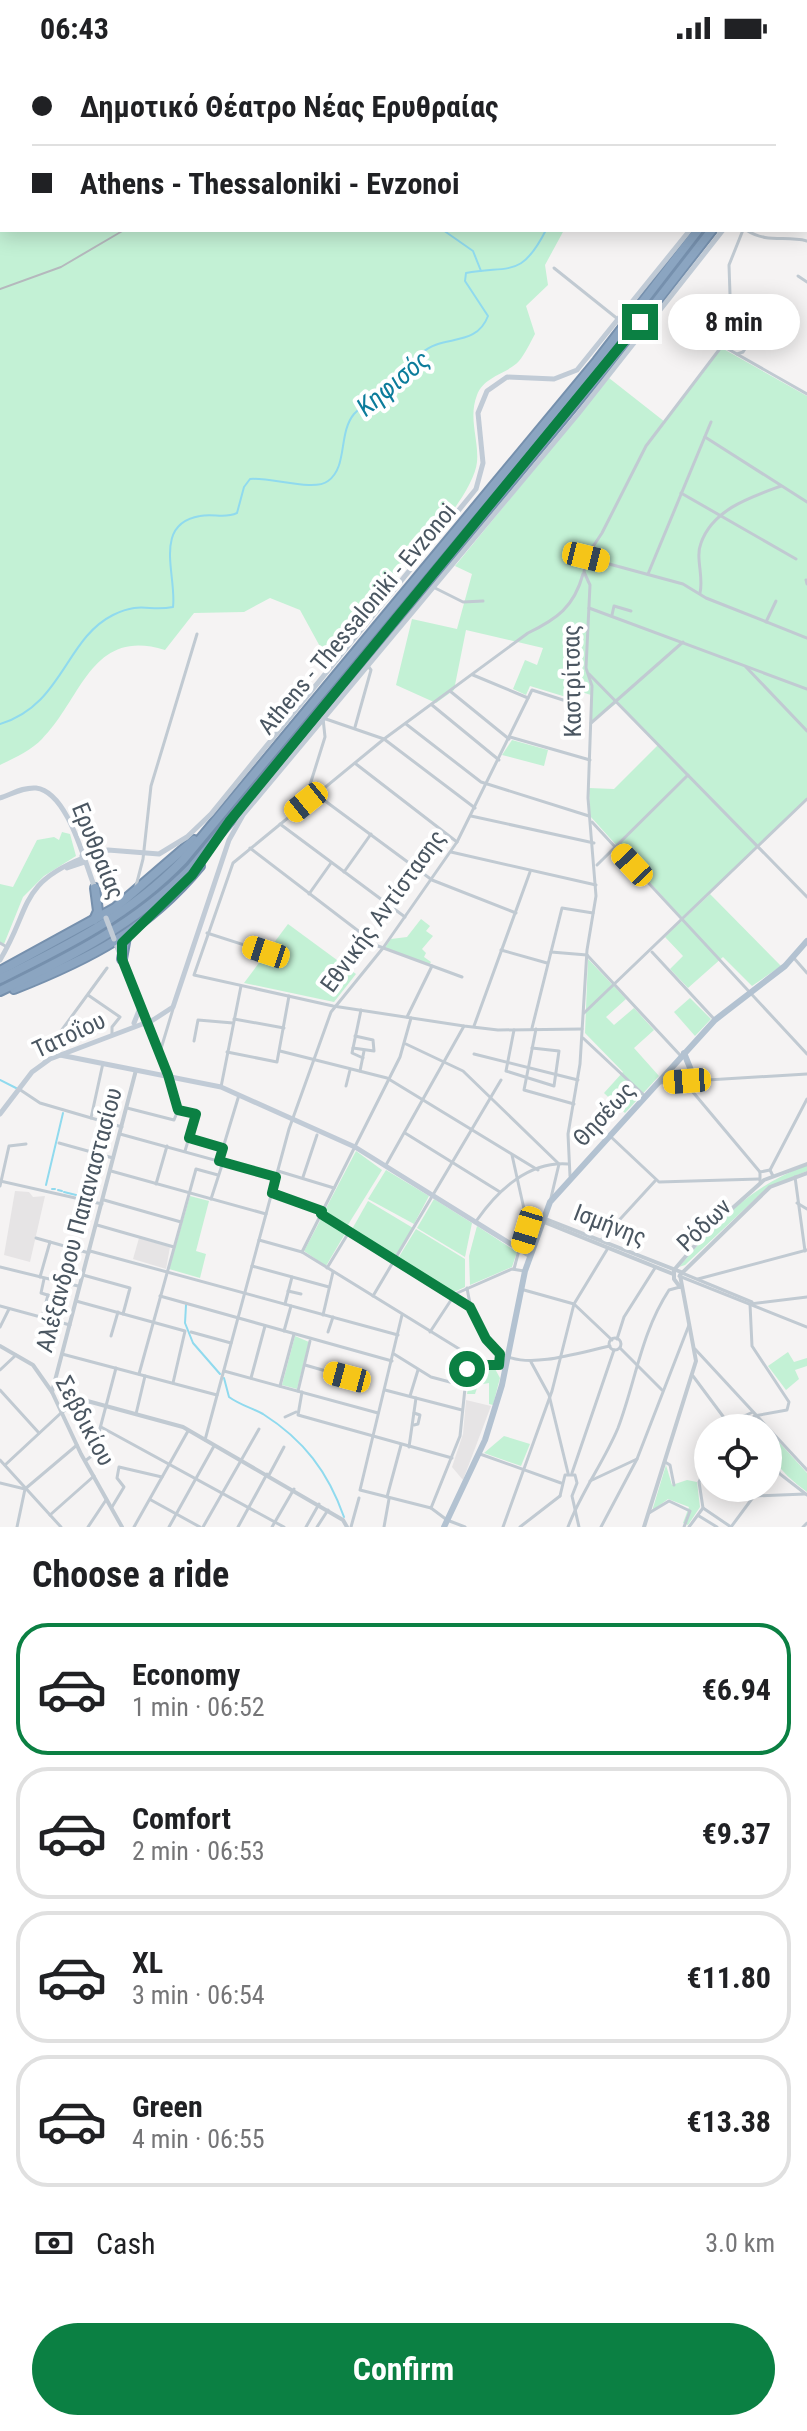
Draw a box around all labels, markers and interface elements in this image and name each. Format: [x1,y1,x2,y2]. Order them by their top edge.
text: 06:43 [40,11,109,46]
text: Δημοτικό Θέατρο Νέας Ερυθραίας [80,89,499,124]
text: Athens - Thessaloniki - Evzonoi [80,166,460,201]
callout: 8 min [668,294,800,350]
route end [622,304,658,340]
text: 8 min [705,307,763,337]
water label: Κηφισός [350,344,436,422]
street label: Athens - Thessaloniki - Evzonoi [252,498,462,740]
car [560,540,612,574]
street label: Καστρίτσας [557,624,587,738]
car [280,778,332,826]
street label: Ερυθραίας [66,799,130,903]
street label: Εθνικής Αντίστασης [315,824,451,998]
car [607,839,657,891]
car [239,933,293,971]
street label: Τατοΐου [28,1006,110,1064]
car [662,1067,712,1095]
street label: Θησέως [567,1076,641,1152]
street label: Αλέξανδρου Παπαναστασίου [30,1085,128,1355]
street label: Ρόδων [671,1193,737,1257]
street label: Ισμήνης [570,1198,650,1252]
car [509,1204,545,1256]
route start [449,1351,485,1387]
car [321,1359,373,1395]
street label: Σεβδικίου [50,1371,120,1471]
map controls [694,1414,782,1502]
button: locate [694,1414,782,1502]
text: Choose a ride [32,1554,229,1596]
icon: car [36,1653,108,1725]
text: Economy [132,1657,240,1692]
text: €6.94 [702,1672,771,1707]
text: 1 min · 06:52 [132,1692,265,1722]
icon: car [36,1797,108,1869]
text: Comfort [132,1801,231,1836]
text: €9.37 [702,1816,771,1851]
text: 2 min · 06:53 [132,1836,265,1866]
icon: car [36,1941,108,2013]
text: XL [132,1945,163,1980]
text: €11.80 [686,1960,771,1995]
text: 3 min · 06:54 [132,1980,265,2010]
icon: car [36,2085,108,2157]
text: Green [132,2089,203,2124]
text: €13.38 [686,2104,771,2139]
text: 4 min · 06:55 [132,2124,265,2154]
icon: cash [32,2221,76,2265]
text: Cash [96,2226,156,2261]
text: 3.0 km [705,2228,775,2258]
button: Confirm [32,2323,775,2415]

